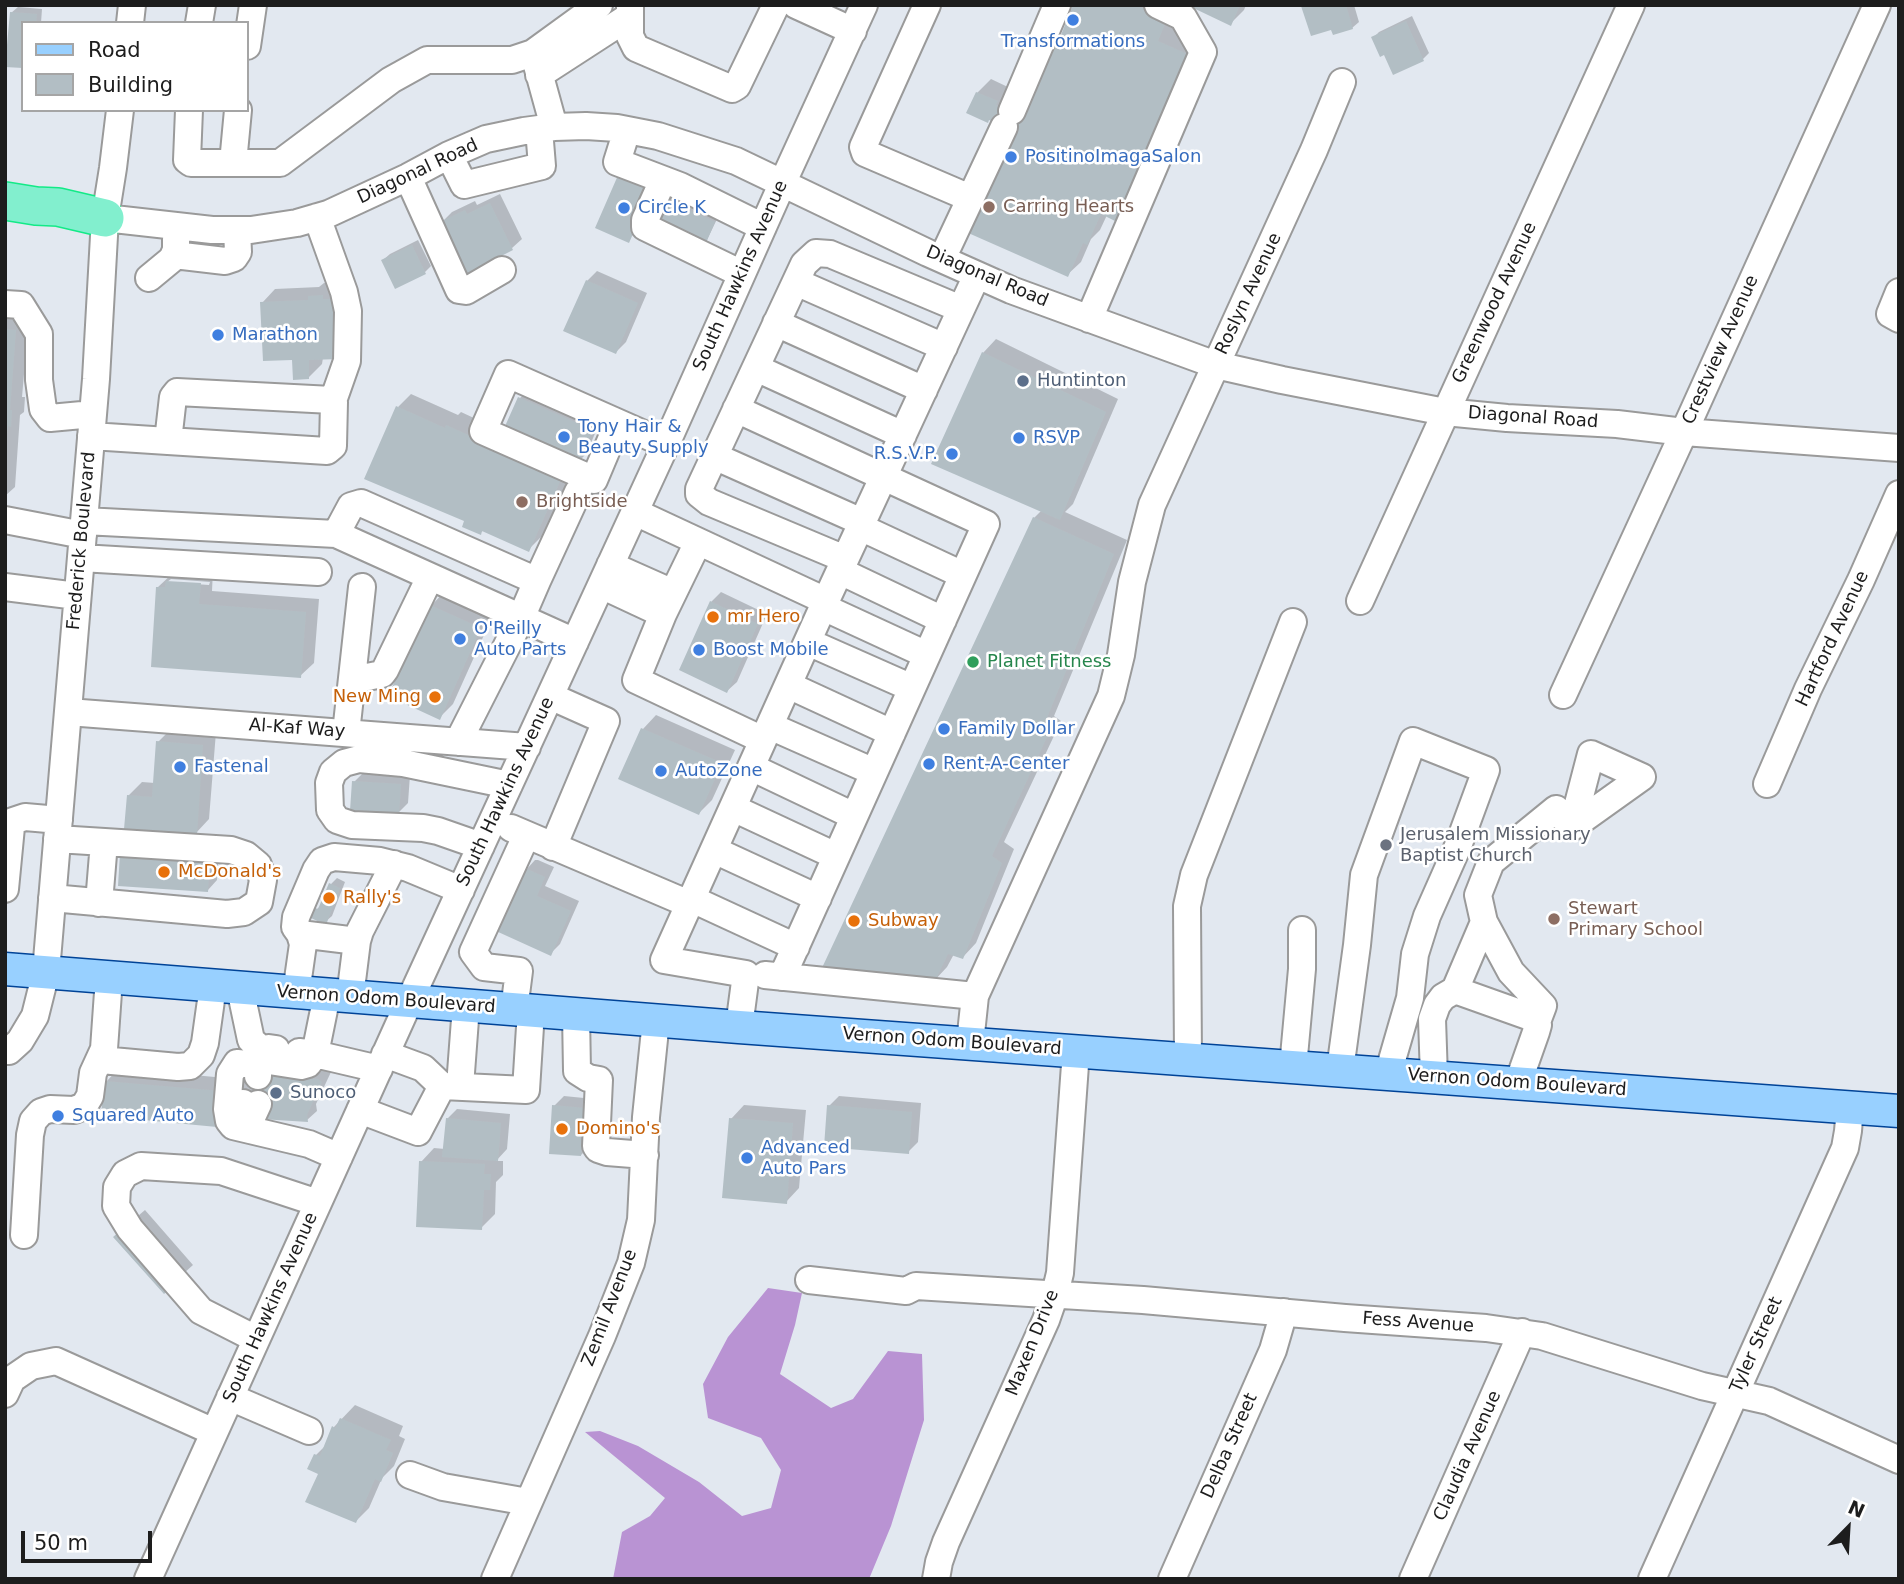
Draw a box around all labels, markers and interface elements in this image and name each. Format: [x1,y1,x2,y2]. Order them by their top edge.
marker: Transformations [1065,12,1081,28]
legend [21,21,248,112]
place label: Transformations [1001,31,1145,53]
text: Road [88,38,141,62]
text: Building [88,73,173,97]
street label: Diagonal Road [354,135,482,209]
place label: PositinoImagaSalon [1025,146,1201,168]
marker: PositinoImagaSalon [1003,149,1019,165]
street label: South Hawkins Avenue [689,177,793,375]
place label: Carring Hearts [1003,196,1134,218]
place label: Circle K [638,197,706,219]
marker: Carring Hearts [981,199,997,215]
marker: Circle K [616,200,632,216]
street label: Greenwood Avenue [1448,219,1542,387]
street label: Roslyn Avenue [1211,230,1287,358]
street label: Diagonal Road [923,242,1051,312]
street label: Crestview Avenue [1678,272,1764,428]
place label: Marathon [232,324,318,346]
marker: Marathon [210,327,226,343]
place label: Huntinton [1037,370,1126,392]
marker: Huntinton [1015,373,1031,389]
street label: Diagonal Road [1467,403,1599,433]
place label: Tony Hair & Beauty Supply [578,416,709,458]
place label: RSVP [1033,427,1080,449]
marker: Tony Hair & Beauty Supply [556,429,572,445]
marker: RSVP [1011,430,1027,446]
place label: R.S.V.P. [874,443,938,465]
marker: R.S.V.P. [944,446,960,462]
street label: Frederick Boulevard [63,451,101,631]
place label: Brightside [536,491,628,513]
marker: Brightside [514,494,530,510]
street label: Hartford Avenue [1792,568,1874,710]
place label: mr Hero [727,606,800,628]
marker: mr Hero [705,609,721,625]
place label: O'Reilly Auto Parts [474,618,566,660]
marker: O'Reilly Auto Parts [452,631,468,647]
place label: Boost Mobile [713,639,829,661]
marker: Boost Mobile [691,642,707,658]
place label: Planet Fitness [987,651,1111,673]
marker: Planet Fitness [965,654,981,670]
place label: New Ming [333,686,421,708]
marker: New Ming [427,689,443,705]
street label: South Hawkins Avenue [453,694,559,890]
street label: Al-Kaf Way [248,715,346,743]
place label: Family Dollar [958,718,1075,740]
marker: Family Dollar [936,721,952,737]
place label: Rent-A-Center [943,753,1069,775]
place label: Fastenal [194,756,269,778]
marker: Rent-A-Center [921,756,937,772]
marker: Fastenal [172,759,188,775]
place label: AutoZone [675,760,763,782]
marker: AutoZone [653,763,669,779]
place label: Jerusalem Missionary Baptist Church [1400,824,1591,866]
marker: Jerusalem Missionary Baptist Church [1378,837,1394,853]
place label: McDonald's [178,861,281,883]
marker: McDonald's [156,864,172,880]
place label: Rally's [343,887,401,909]
marker: Rally's [321,890,337,906]
place label: Stewart Primary School [1568,898,1703,940]
place label: Subway [868,910,939,932]
marker: Stewart Primary School [1546,911,1562,927]
marker: Subway [846,913,862,929]
street label: Vernon Odom Boulevard [276,982,496,1018]
street label: Vernon Odom Boulevard [842,1024,1062,1060]
street label: Vernon Odom Boulevard [1407,1065,1627,1101]
place label: Sunoco [290,1082,356,1104]
marker: Sunoco [268,1085,284,1101]
place label: Squared Auto [72,1105,194,1127]
marker: Squared Auto [50,1108,66,1124]
place label: Domino's [576,1118,660,1140]
marker: Domino's [554,1121,570,1137]
place label: Advanced Auto Pars [761,1137,850,1180]
marker: Advanced Auto Pars [739,1150,755,1166]
street label: South Hawkins Avenue [219,1209,323,1407]
street label: Zemil Avenue [578,1246,642,1370]
street label: Maxen Drive [1002,1287,1064,1399]
street label: Tyler Street [1726,1294,1788,1396]
street label: Fess Avenue [1361,1308,1475,1338]
street label: Claudia Avenue [1430,1388,1506,1524]
street label: Delba Street [1197,1390,1263,1502]
north arrow [1813,1493,1883,1563]
text: N [1845,1496,1868,1522]
scale bar [24,1518,156,1562]
text: 50 m [34,1531,88,1555]

